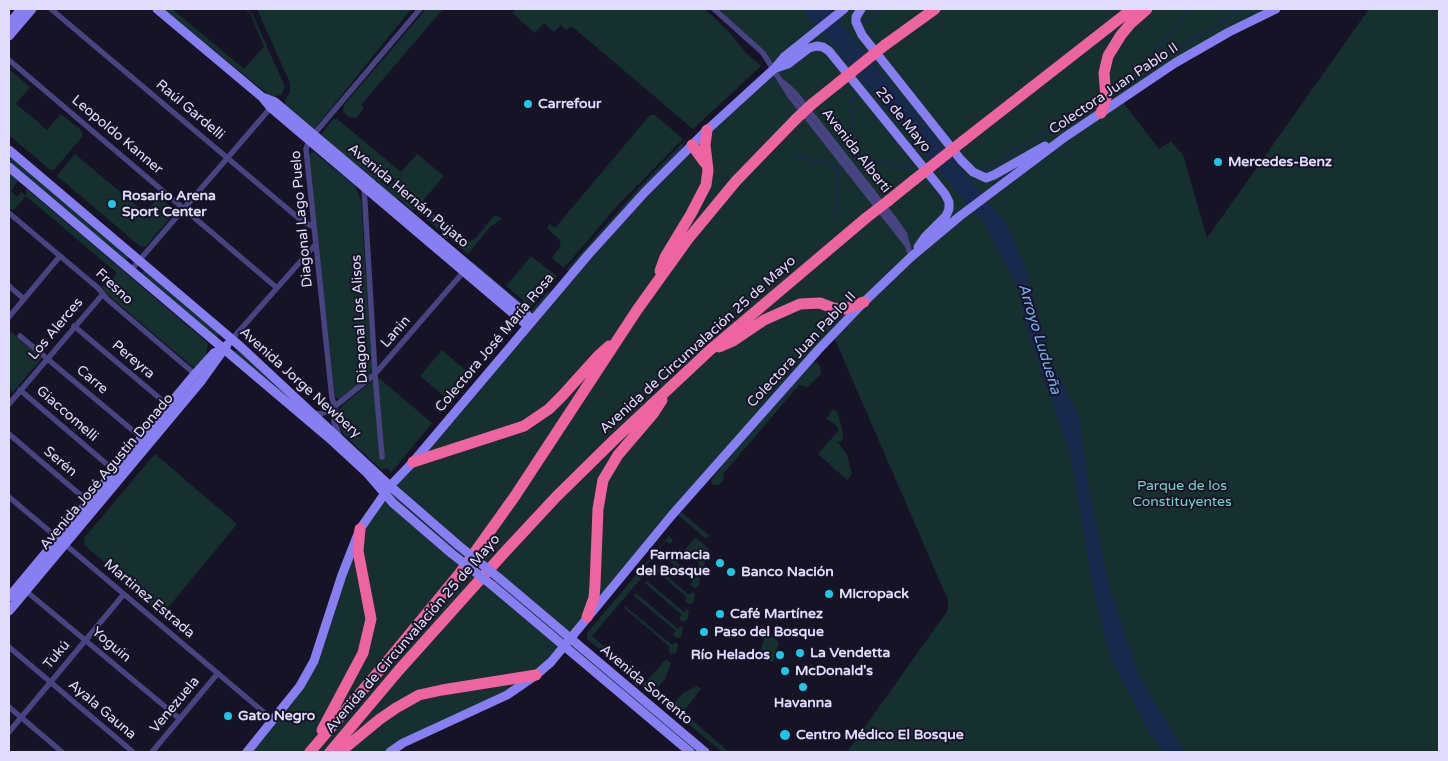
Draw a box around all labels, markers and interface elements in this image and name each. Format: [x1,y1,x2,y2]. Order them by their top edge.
street label: Colectora Juan Pablo II [1046,40,1182,138]
street label: Raúl Gardelli [152,76,228,144]
street label: 25 de Mayo [872,84,934,156]
street label: Leopoldo Kanner [68,92,166,178]
place label: Carrefour [538,96,601,112]
marker: Carrefour [522,98,534,110]
street label: Avenida Alberti [818,106,894,196]
street label: Avenida Hernán Pujato [344,141,472,251]
street label: Diagonal Lago Puelo [288,150,316,288]
place label: Mercedes-Benz [1228,154,1332,170]
marker: Mercedes-Benz [1212,156,1224,168]
place label: Rosario Arena Sport Center [122,188,216,220]
marker: Rosario Arena Sport Center [106,198,118,210]
street label: Avenida de Circunvalación 25 de Mayo [597,253,799,437]
street label: Diagonal Los Alisos [348,254,372,384]
street label: Fresno [92,266,136,308]
street label: Colectora José María Rosa [432,270,558,416]
water label: Arroyo Ludueña [1014,281,1064,397]
street label: Colectora Juan Pablo II [744,289,860,411]
street label: Los Alerces [25,295,87,363]
street label: Lanin [378,313,414,351]
street label: Avenida Jorge Newbery [236,324,364,442]
street label: Pereyra [108,337,158,383]
street label: Carre [73,362,111,398]
street label: Giaccomelli [33,383,101,445]
street label: Avenida José Agustín Donado [37,391,177,553]
street label: Serén [40,443,80,481]
park label: Parque de los Constituyentes [1132,478,1232,511]
street label: Avenida de Circunvalación 25 de Mayo [322,531,504,737]
place label: Farmacia del Bosque [636,547,710,580]
street label: Martinez Estrada [100,556,198,642]
marker: Farmacia del Bosque [714,557,726,569]
place label: Banco Nación [741,564,834,580]
marker: Banco Nación [725,566,737,578]
place label: Micropack [839,586,909,602]
marker: Micropack [823,588,835,600]
place label: Café Martínez [730,606,823,622]
marker: Café Martínez [714,608,726,620]
street label: Yoguin [88,624,134,666]
place label: Paso del Bosque [714,624,824,640]
marker: Paso del Bosque [698,626,710,638]
street label: Tukú [40,637,74,673]
street label: Avenida Sorrento [596,642,696,728]
place label: La Vendetta [810,645,890,661]
place label: Río Helados [691,647,770,663]
marker: La Vendetta [794,647,806,659]
marker: Río Helados [774,649,786,661]
place label: McDonald's [795,663,873,679]
marker: McDonald's [779,665,791,677]
street label: Venezuela [147,674,203,736]
street label: Ayala Gauna [65,677,139,743]
marker: Havanna [797,681,809,693]
place label: Havanna [774,695,832,711]
place label: Gato Negro [238,708,315,724]
marker: Gato Negro [222,710,234,722]
place label: Centro Médico El Bosque [796,727,964,743]
marker: Centro Médico El Bosque [778,728,792,742]

